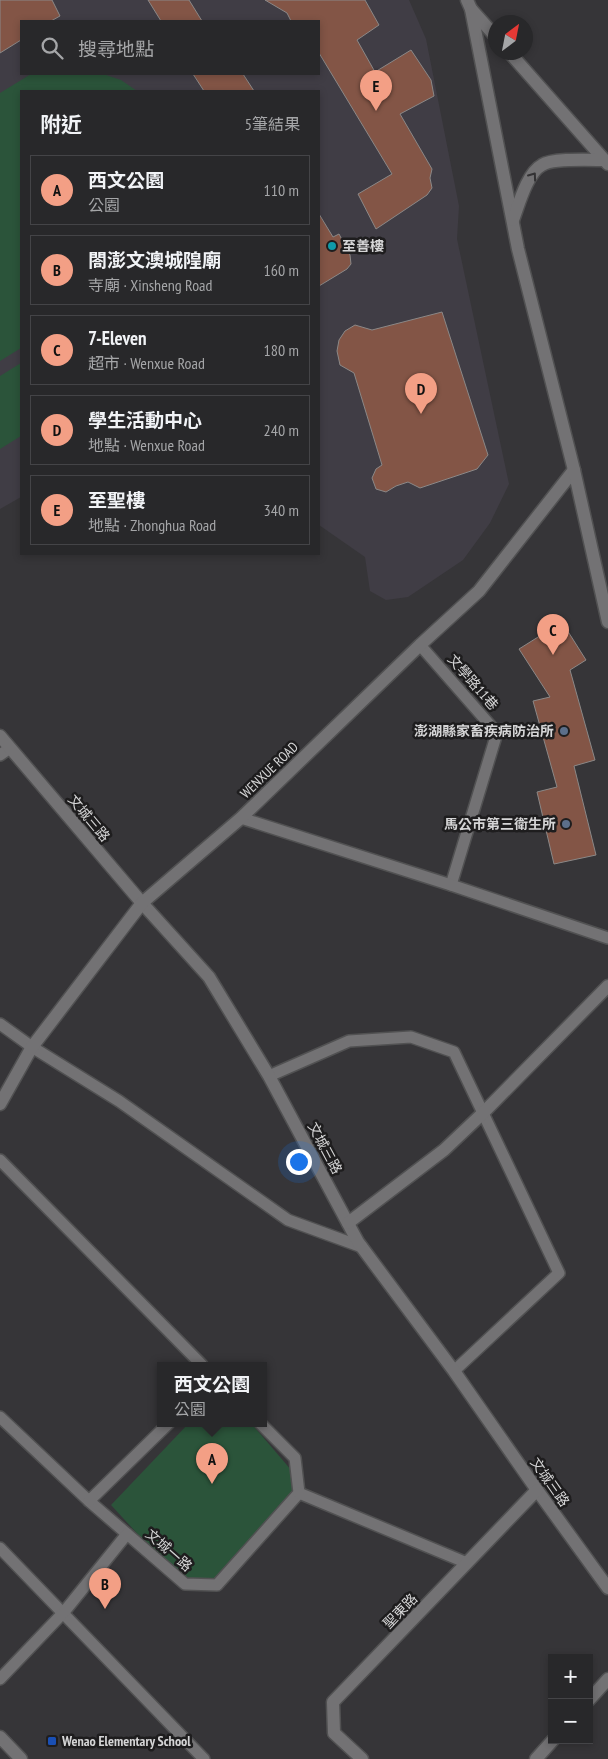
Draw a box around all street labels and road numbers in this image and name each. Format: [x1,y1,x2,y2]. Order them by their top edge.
street label: 文學路11巷 [444,650,502,714]
street label: WENXUE ROAD [236,738,302,802]
street label: 文城三路 [64,791,114,845]
street label: 文城三路 [304,1119,346,1177]
street label: 文城三路 [527,1454,573,1510]
street label: 文城一路 [142,1525,196,1575]
street label: 聖東路 [379,1590,421,1632]

